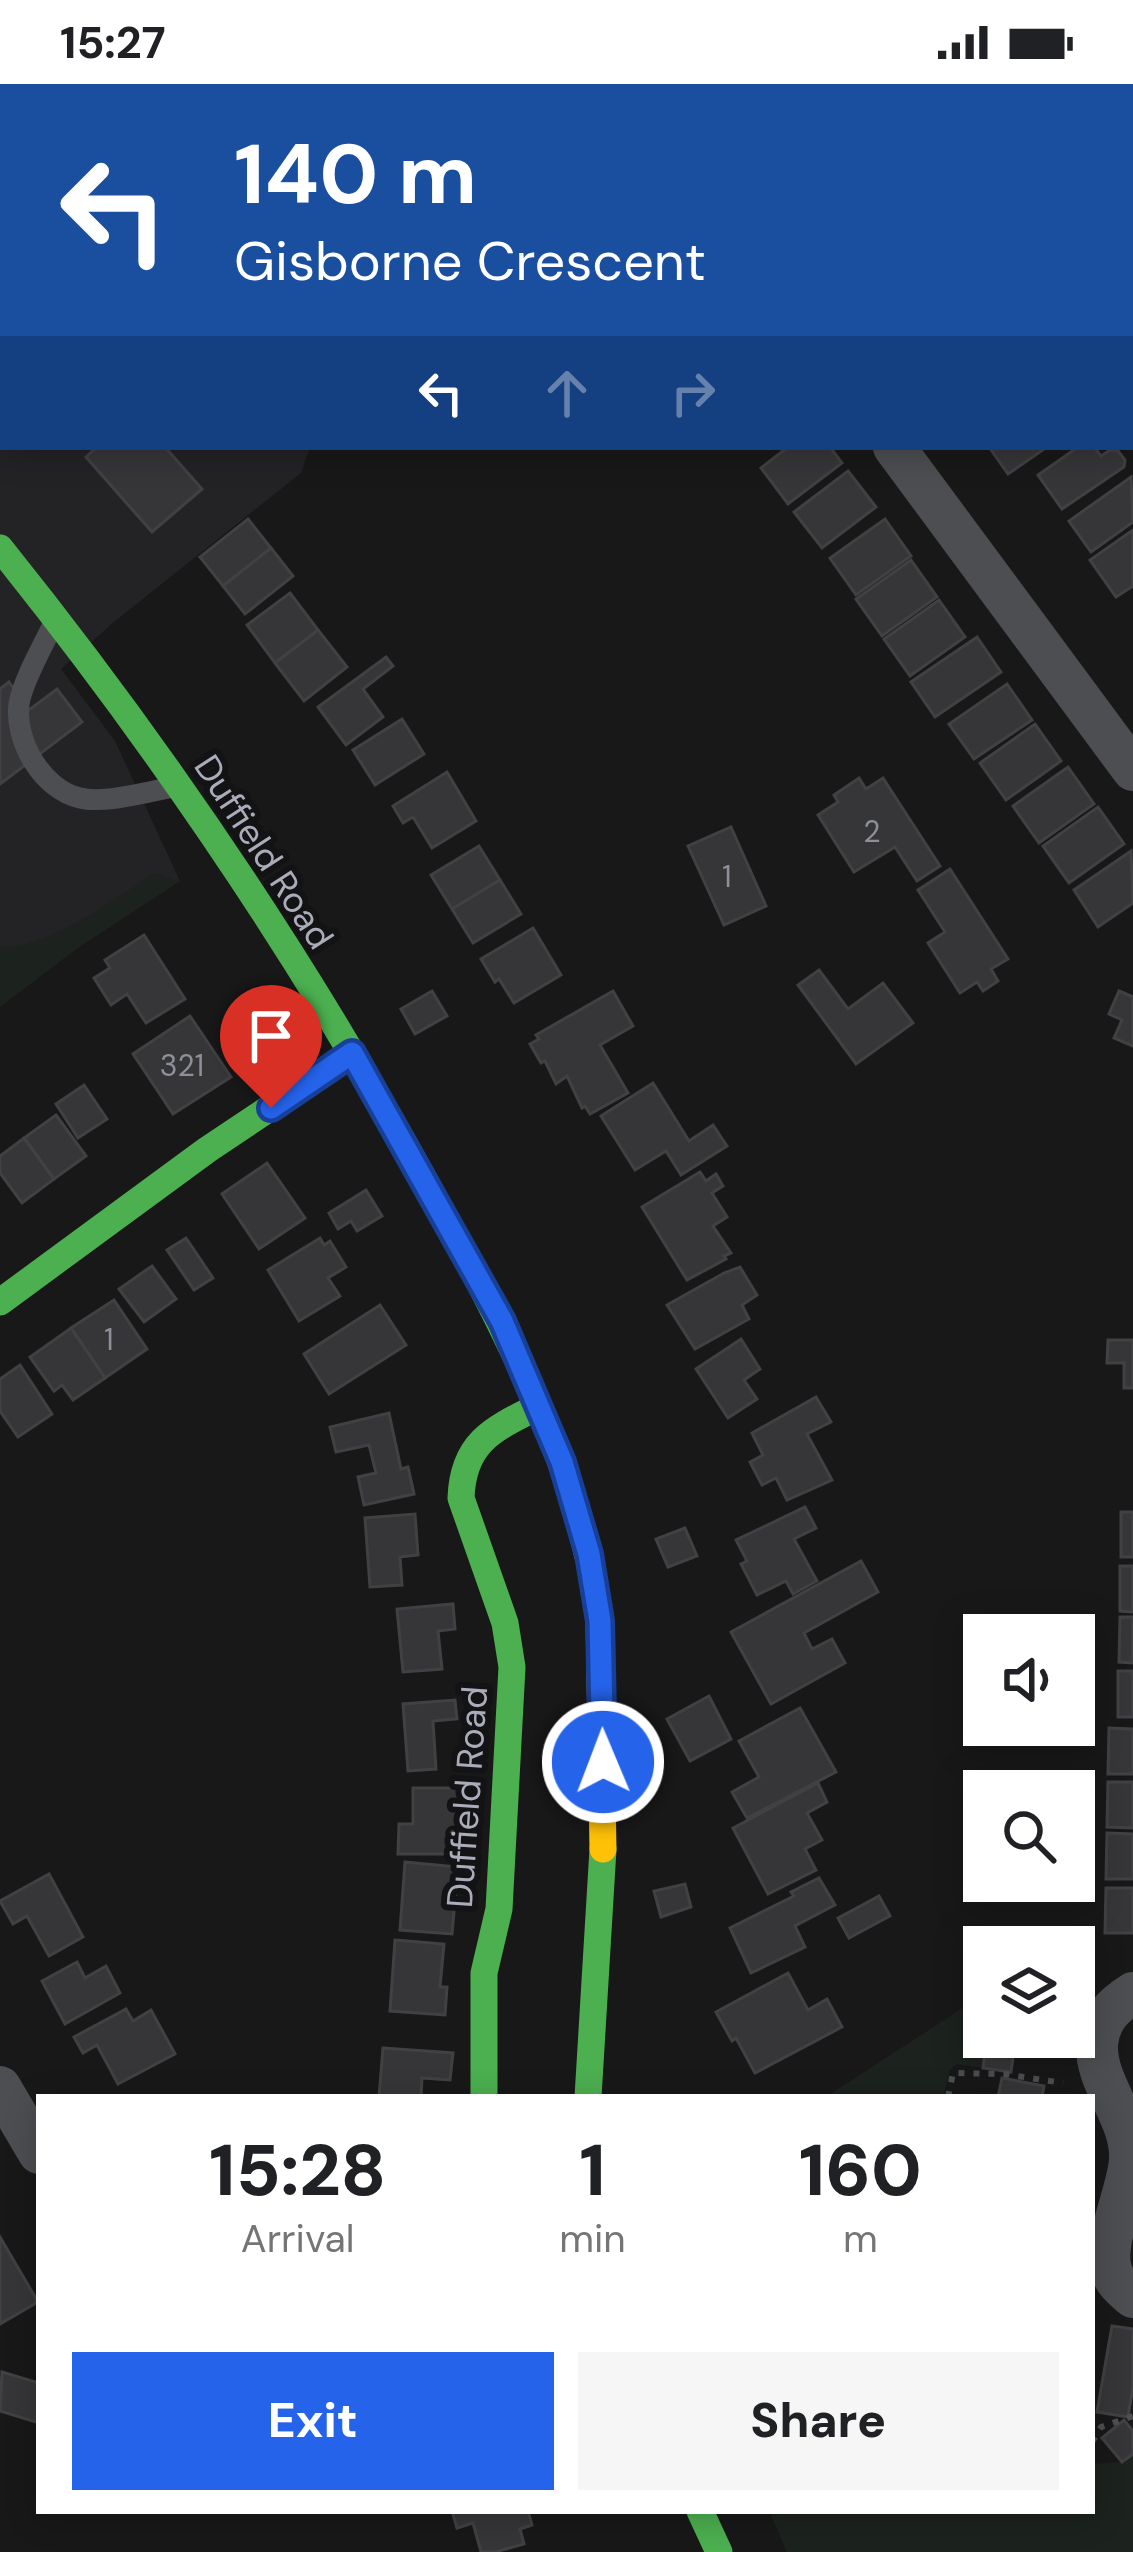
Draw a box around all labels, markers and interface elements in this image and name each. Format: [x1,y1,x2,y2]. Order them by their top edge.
text: 15:27 [60,13,166,72]
text: 140 m [234,120,477,229]
icon: left [36,132,192,288]
text: Gisborne Crescent [234,226,706,297]
icon: left [408,360,474,426]
icon: ahead [534,360,600,426]
icon: right [660,360,726,426]
street label: Duffield Road [184,746,344,958]
house number: 2 [863,812,881,851]
house number: 1 [722,857,732,896]
pin [220,985,322,1108]
icon: arrive [238,1003,304,1069]
house number: 321 [160,1046,204,1085]
house number: 1 [104,1320,114,1359]
map controls [963,1614,1095,2058]
button: sound [963,1614,1095,1746]
street label: Duffield Road [436,1684,498,1910]
position arrow [540,1699,666,1825]
button: search [963,1770,1095,1902]
button: layers [963,1926,1095,2058]
text: 15:28 [209,2124,386,2217]
text: 1 [579,2124,606,2217]
text: 160 [799,2124,922,2217]
text: Arrival [241,2213,354,2264]
text: min [559,2213,626,2264]
text: m [843,2213,878,2264]
button: Exit [72,2352,554,2490]
button: Share [578,2352,1059,2490]

